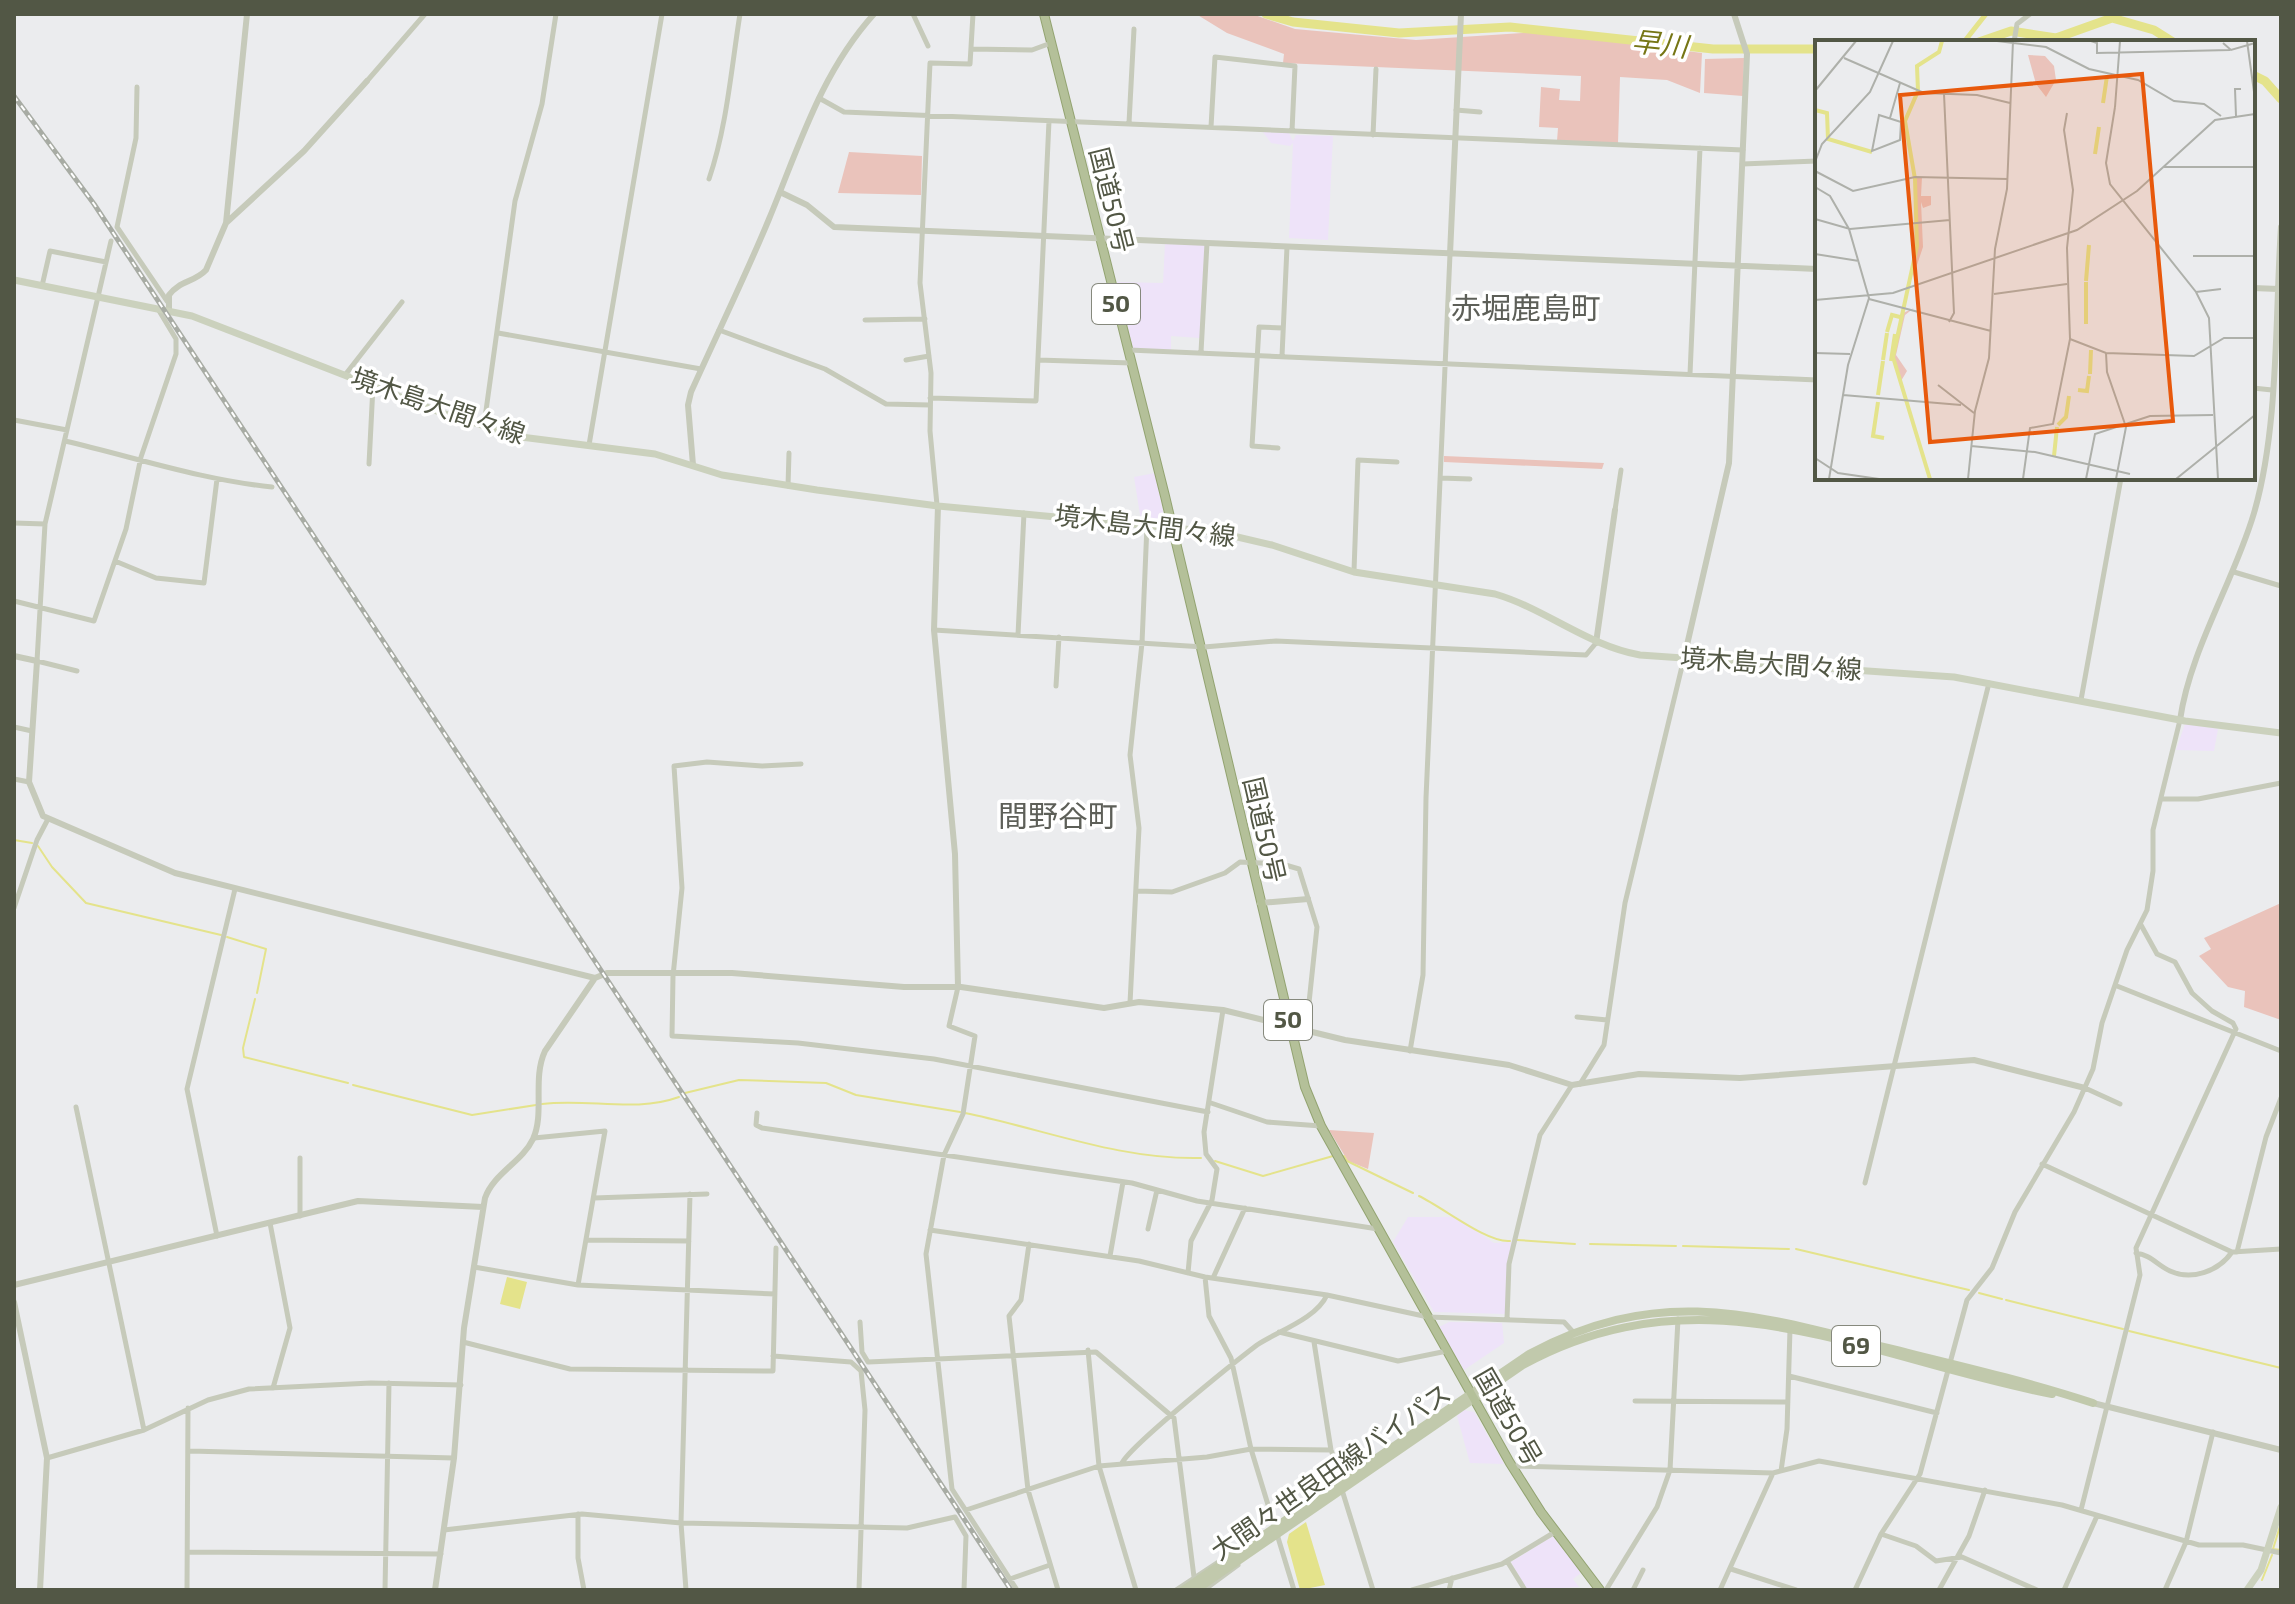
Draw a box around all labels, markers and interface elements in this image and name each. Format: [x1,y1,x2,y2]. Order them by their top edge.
water label: 早川 [1630,23,1693,63]
inset map [1815,40,2255,480]
street label: 国道50号 [1084,144,1141,256]
road number: 50 [1092,284,1140,324]
district label: 赤堀鹿島町 [1451,289,1601,325]
street label: 境木島大間々線 [347,360,530,449]
street label: 境木島大間々線 [1053,498,1237,551]
street label: 境木島大間々線 [1679,641,1863,684]
street label: 国道50号 [1238,774,1293,886]
district label: 間野谷町 [998,797,1118,833]
road number: 50 [1264,1000,1312,1040]
road number: 69 [1832,1326,1880,1366]
street label: 国道50号 [1469,1362,1550,1471]
street label: 大間々世良田線バイパス [1204,1376,1456,1565]

